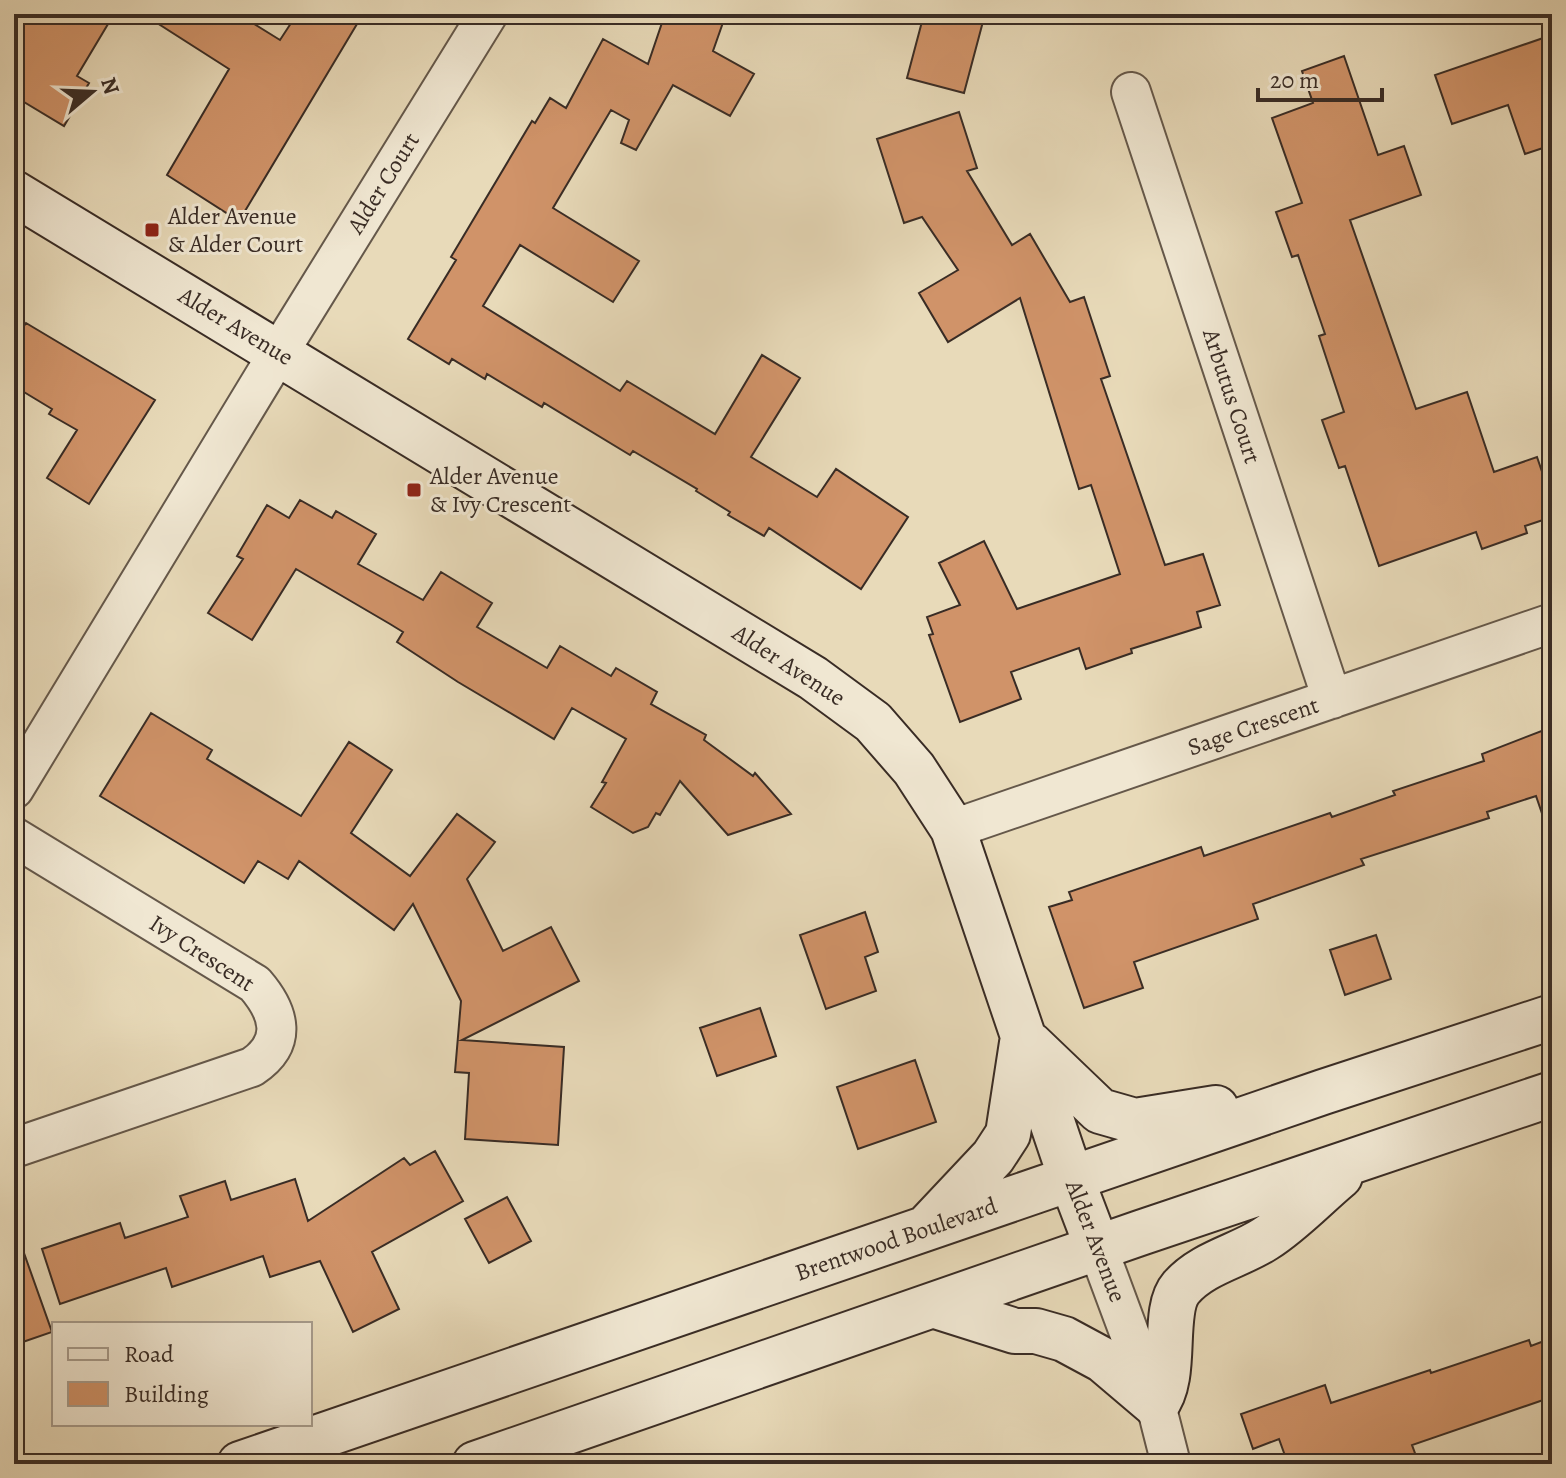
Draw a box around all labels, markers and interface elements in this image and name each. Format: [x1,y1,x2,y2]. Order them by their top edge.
north arrow [52,52,132,132]
scale bar [1258,52,1382,102]
text: 20 m [1270,64,1319,96]
text: N [93,73,127,98]
street label: Alder Court [339,126,427,240]
place label: Alder Avenue & Alder Court [167,200,303,260]
marker: Alder Avenue & Alder Court [143,221,161,239]
street label: Alder Avenue [172,279,299,373]
street label: Arbutus Court [1195,324,1269,467]
place label: Alder Avenue & Ivy Crescent [429,460,571,520]
marker: Alder Avenue & Ivy Crescent [405,481,423,499]
street label: Alder Avenue [726,616,852,713]
street label: Sage Crescent [1183,689,1323,763]
street label: Ivy Crescent [143,907,261,999]
street label: Alder Avenue [1058,1174,1134,1307]
street label: Brentwood Boulevard [791,1189,1001,1289]
legend [52,1322,312,1426]
text: Road [124,1338,174,1370]
text: Building [124,1378,209,1410]

